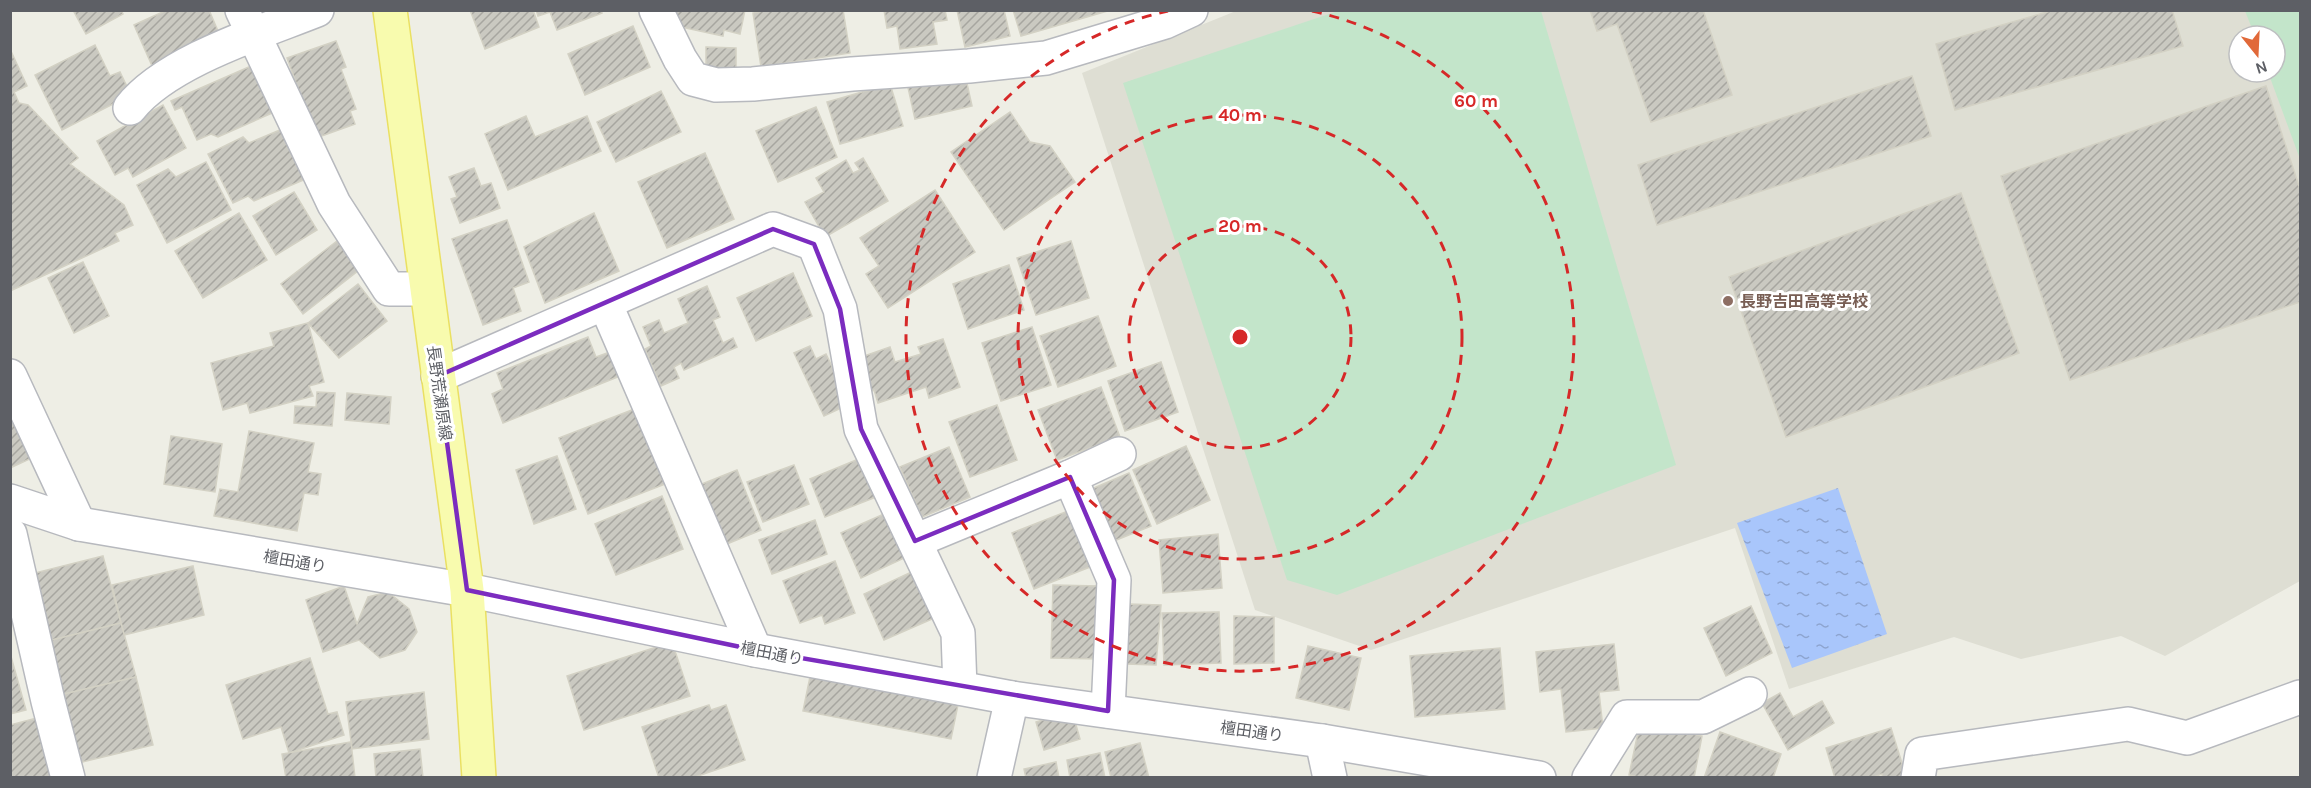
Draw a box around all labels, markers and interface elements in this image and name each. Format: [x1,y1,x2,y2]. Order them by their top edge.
north arrow [2227,24,2287,84]
text: N [2253,57,2270,79]
text: 60 m [1454,90,1498,112]
text: 40 m [1218,104,1262,126]
text: 20 m [1218,215,1262,237]
place label: 長野吉田高等学校 [1740,292,1868,311]
marker: 長野吉田高等学校 [1721,294,1735,308]
centre of rings [1230,327,1250,347]
street label: 長野荒瀬原線 [423,344,456,442]
street label: 檀田通り [262,547,328,576]
street label: 檀田通り [739,638,805,669]
street label: 檀田通り [1219,718,1285,745]

